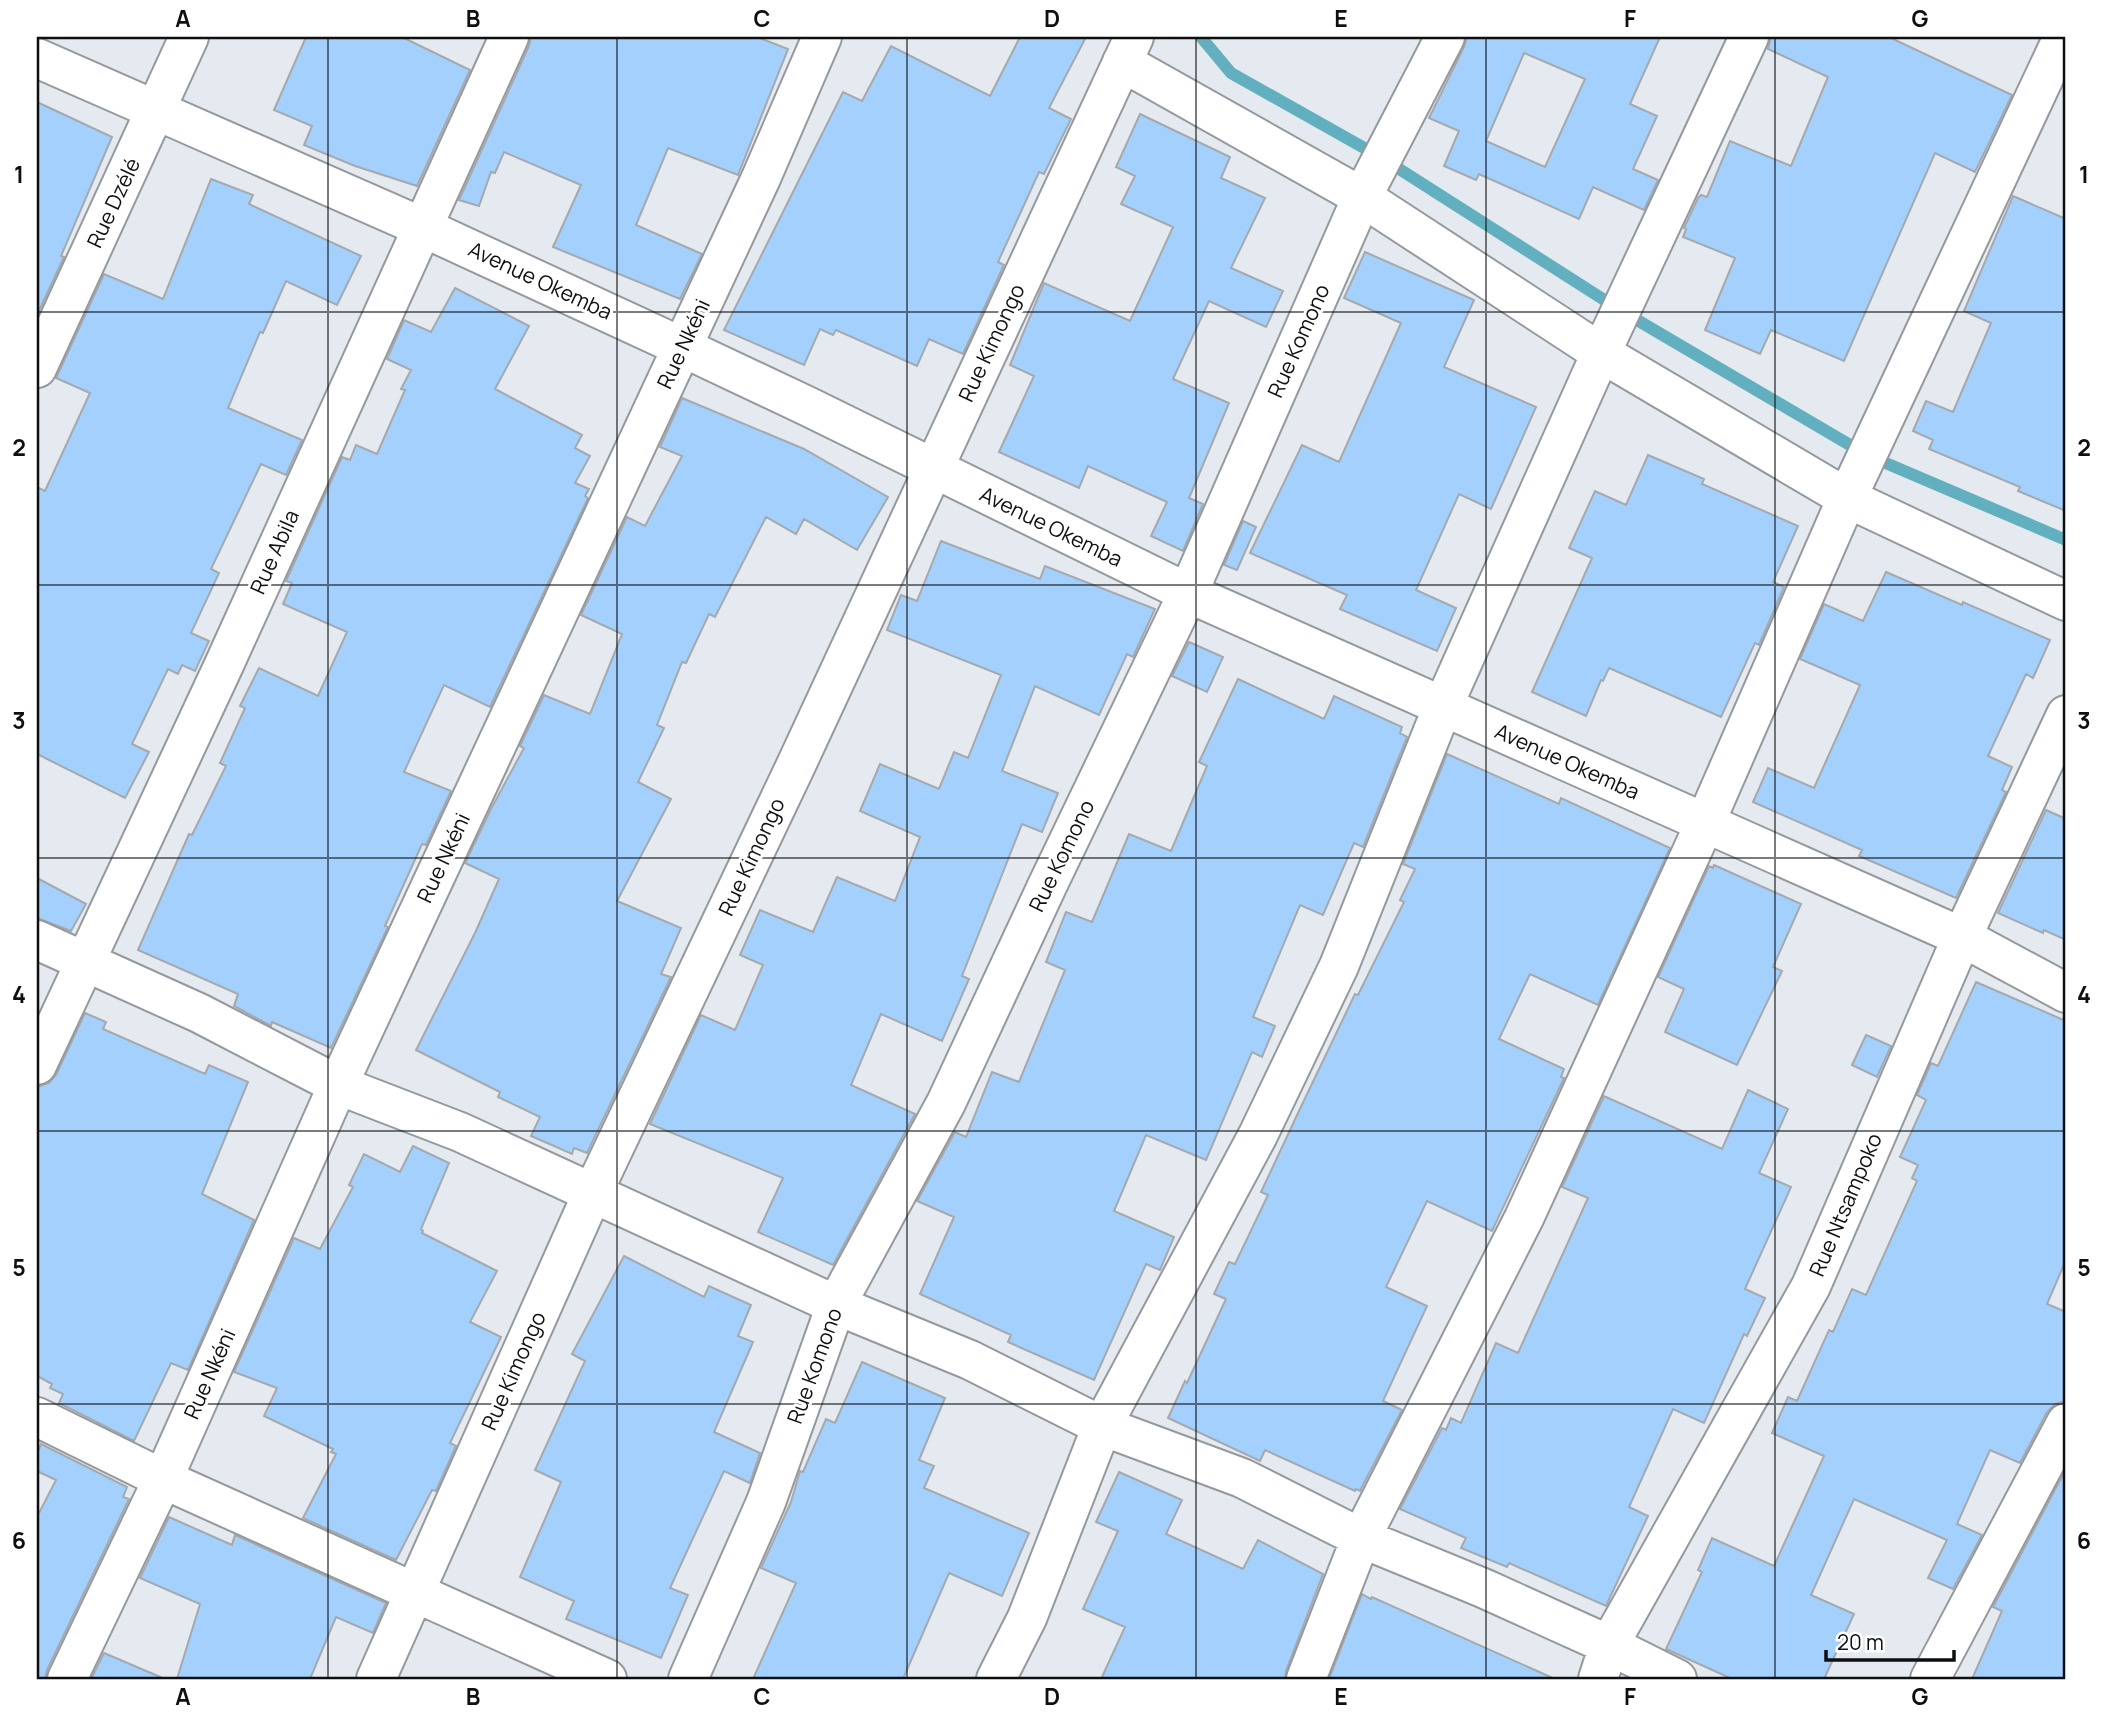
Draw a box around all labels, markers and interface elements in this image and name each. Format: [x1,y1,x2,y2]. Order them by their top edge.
text: A [175,2,191,34]
text: B [466,2,480,34]
text: C [754,2,771,34]
text: D [1044,2,1060,34]
text: E [1334,2,1348,34]
text: F [1624,2,1636,34]
text: G [1912,2,1929,34]
street label: Rue Dzélé [80,153,146,252]
text: 1 [14,158,24,190]
text: 1 [2079,158,2089,190]
street label: Avenue Okemba [464,235,617,326]
street label: Rue Kimongo [952,279,1031,406]
street label: Rue Komono [1261,280,1336,402]
street label: Rue Nkéni [650,294,716,393]
text: 2 [12,431,26,463]
text: 2 [2077,431,2091,463]
street label: Avenue Okemba [975,479,1127,573]
street label: Rue Abila [243,505,305,598]
text: 3 [12,704,26,736]
text: 3 [2077,704,2091,736]
street label: Avenue Okemba [1491,717,1644,805]
street label: Rue Kimongo [712,793,791,920]
street label: Rue Komono [1022,795,1100,916]
street label: Rue Nkéni [410,808,476,907]
text: 4 [12,978,26,1010]
text: 4 [2077,978,2091,1010]
street label: Rue Ntsampoko [1802,1129,1888,1280]
text: 5 [12,1251,26,1283]
text: 5 [2077,1251,2091,1283]
street label: Rue Komono [780,1304,848,1427]
street label: Rue Kimongo [474,1307,552,1434]
street label: Rue Nkéni [177,1324,241,1423]
text: 6 [12,1524,26,1556]
text: 6 [2077,1524,2091,1556]
scale bar [1826,1618,1954,1662]
text: 20 m [1837,1628,1884,1656]
text: A [175,1680,191,1712]
text: B [466,1680,480,1712]
text: C [754,1680,771,1712]
text: D [1044,1680,1060,1712]
text: E [1334,1680,1348,1712]
text: F [1624,1680,1636,1712]
text: G [1912,1680,1929,1712]

